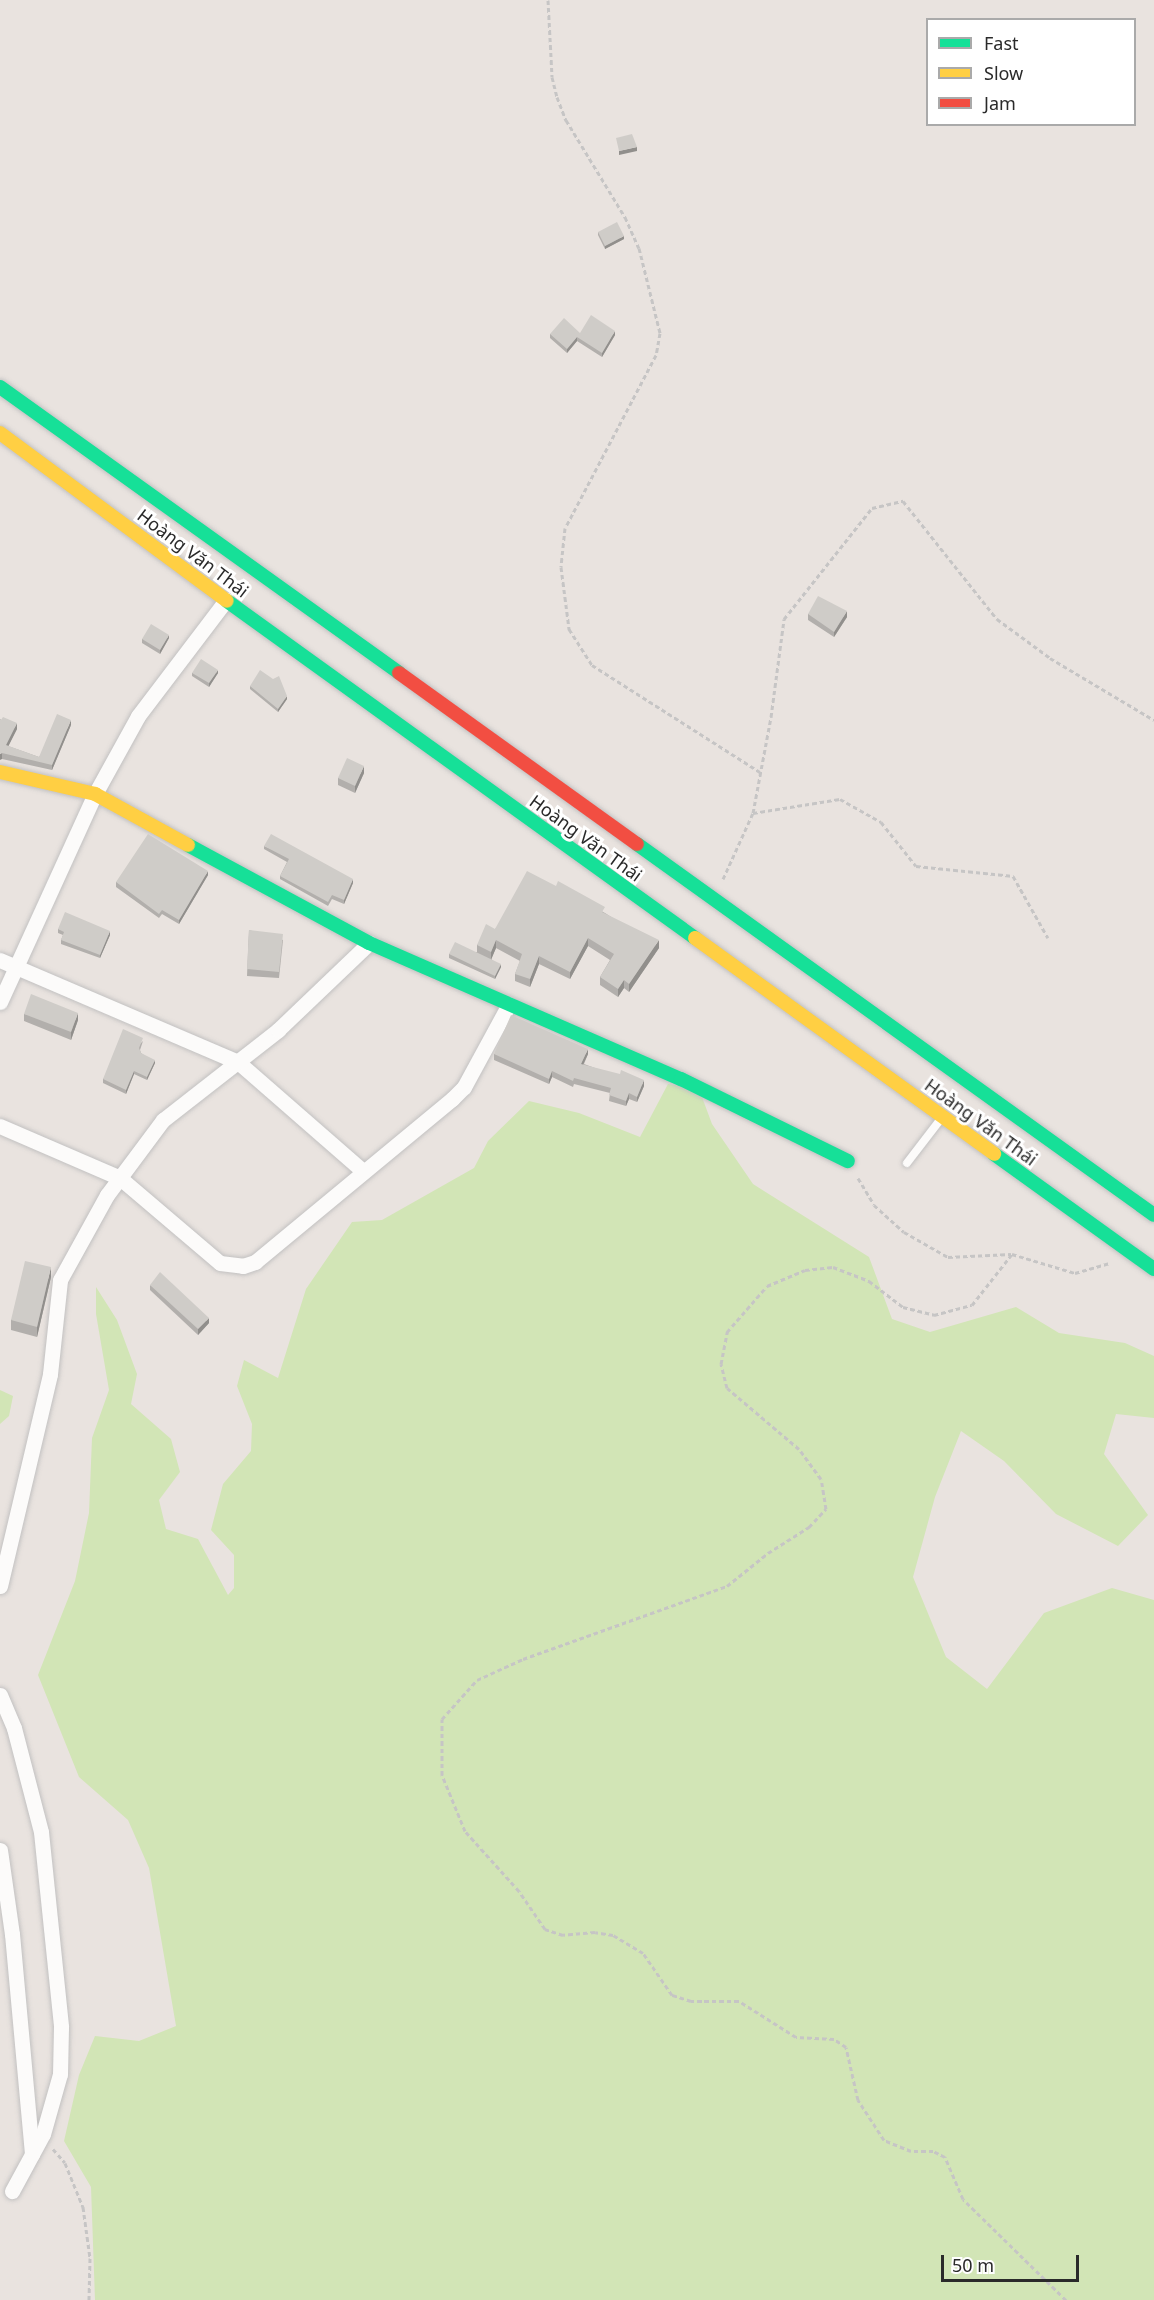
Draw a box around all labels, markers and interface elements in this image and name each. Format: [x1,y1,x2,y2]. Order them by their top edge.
legend [926,18,1136,126]
text: Fast [984,31,1019,55]
text: Slow [984,61,1023,85]
text: Jam [984,91,1016,115]
street label: Hoàng Văn Thái [133,504,253,602]
street label: Hoàng Văn Thái [526,790,646,886]
street label: Hoàng Văn Thái [921,1074,1041,1170]
scale bar [944,2243,1082,2281]
text: 50 m [952,2253,994,2277]

